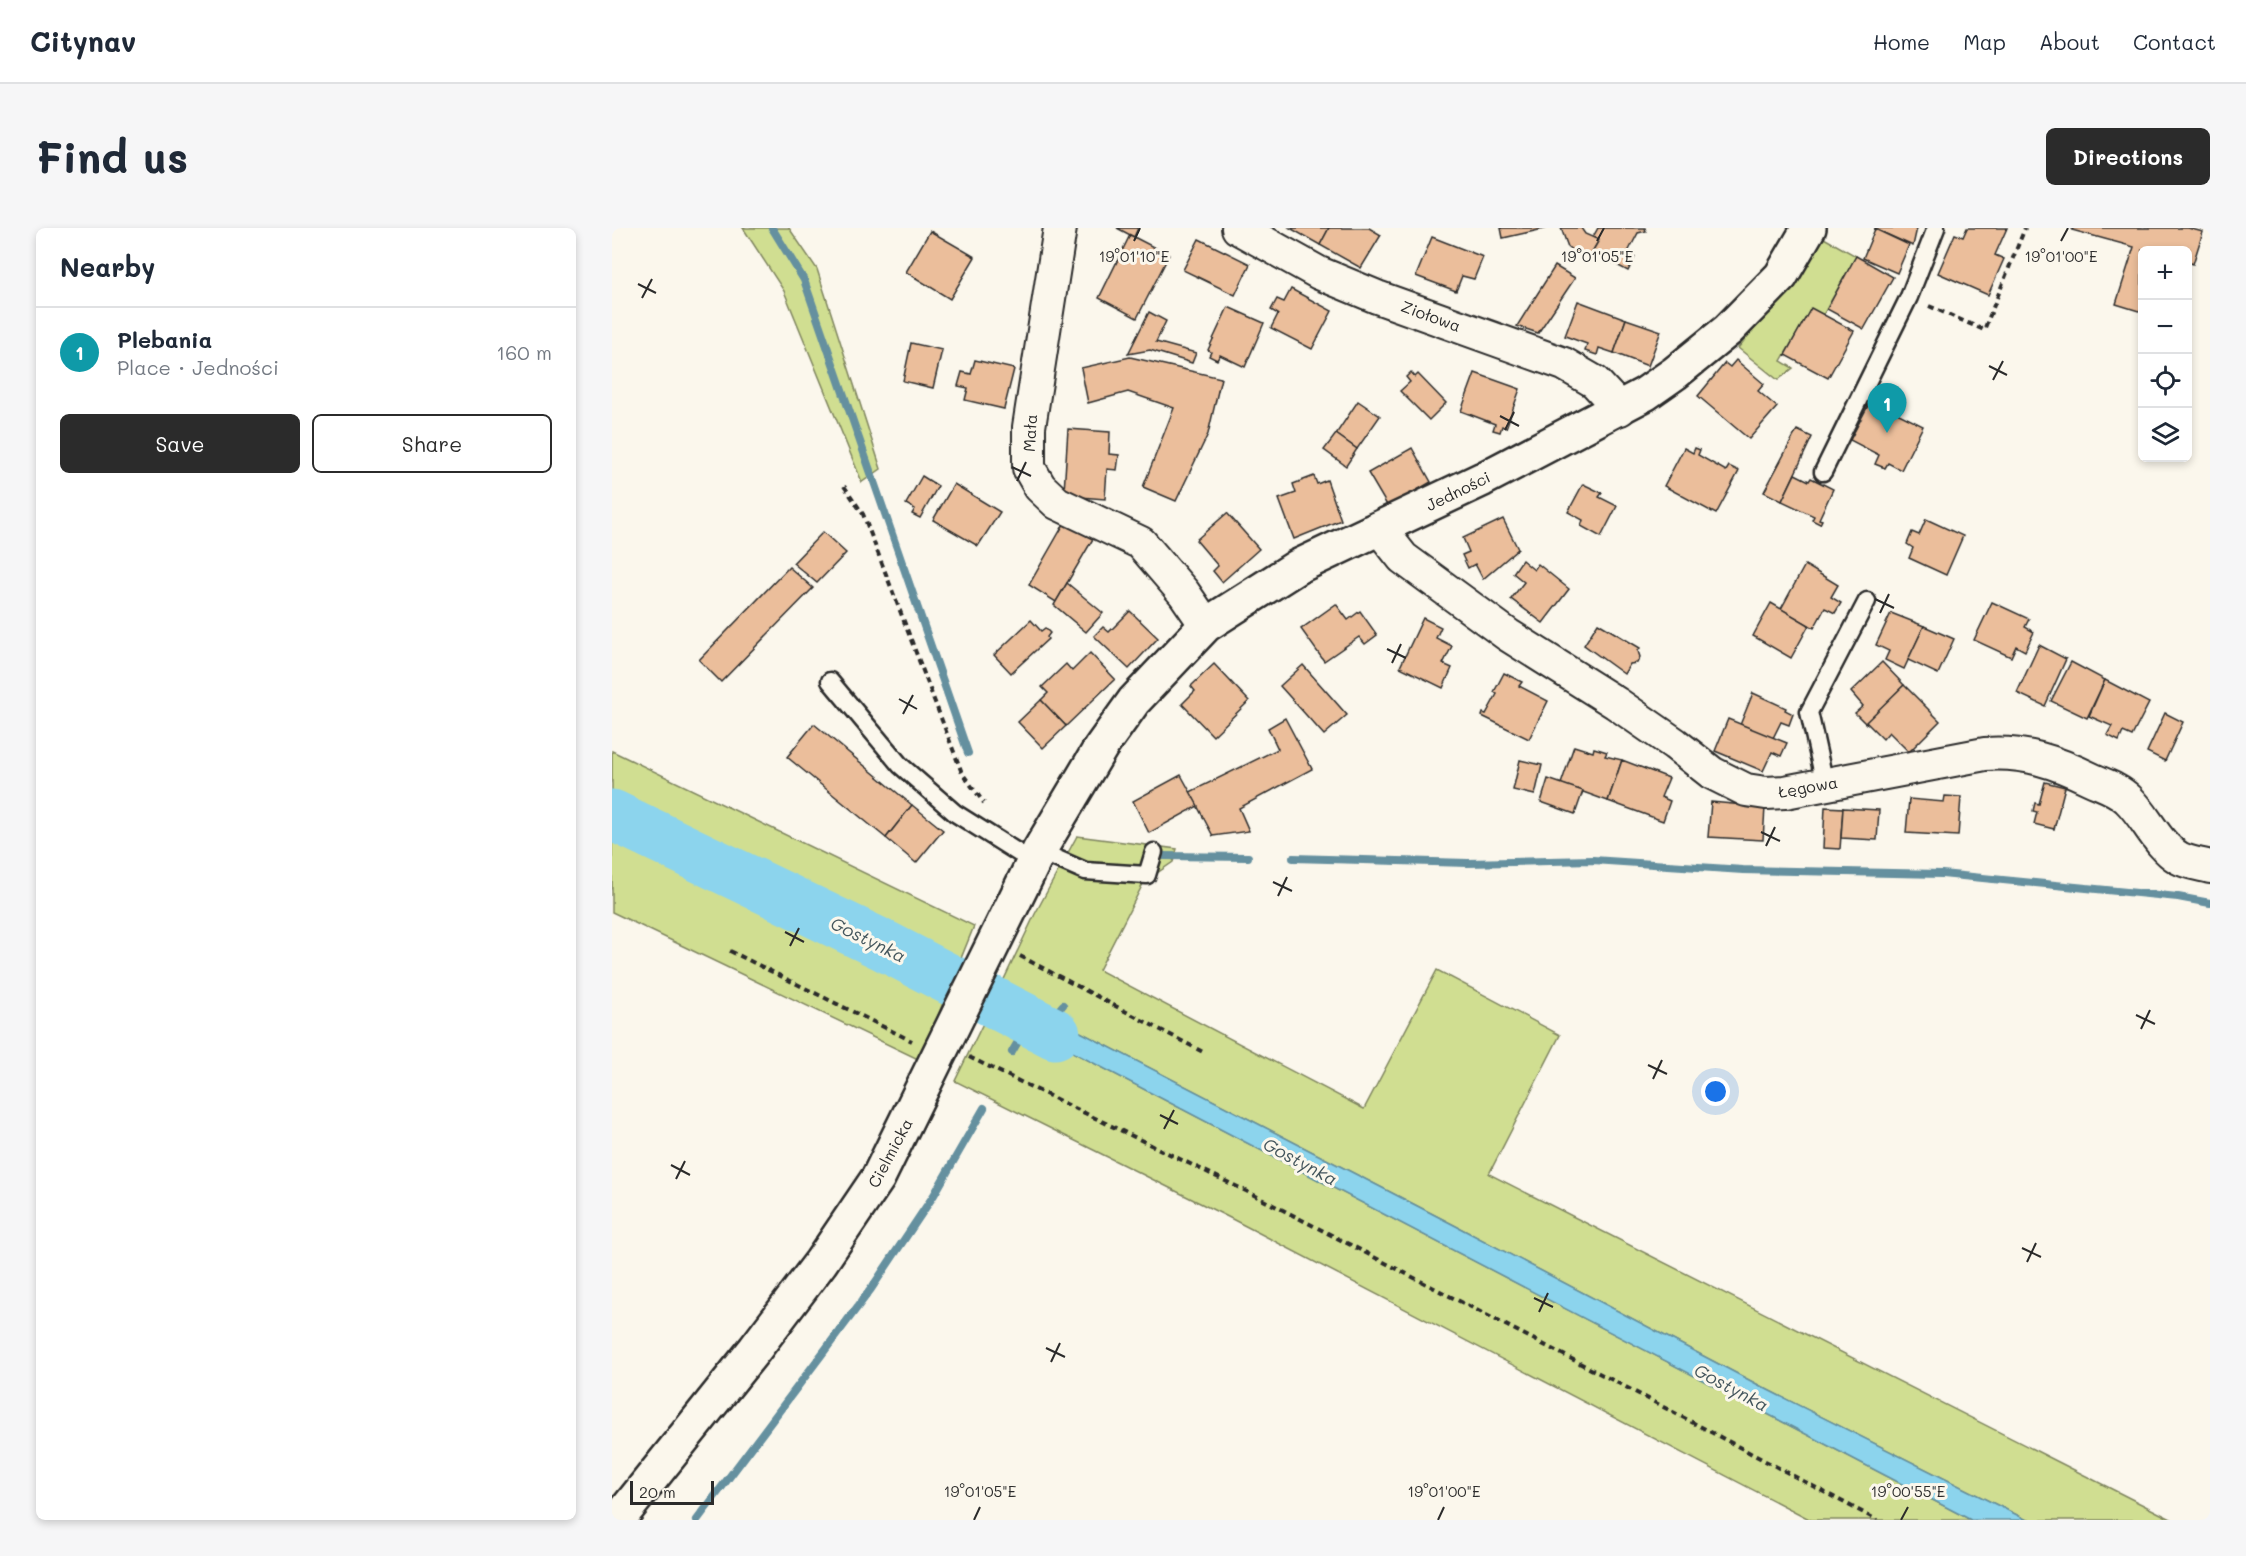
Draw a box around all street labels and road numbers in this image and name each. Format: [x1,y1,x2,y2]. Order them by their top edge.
street label: Ziołowa [1398,295,1464,336]
street label: Mała [1018,413,1041,452]
street label: Jedności [1422,466,1494,515]
street label: Łęgowa [1777,771,1839,802]
street label: Cielmicka [863,1114,917,1191]

